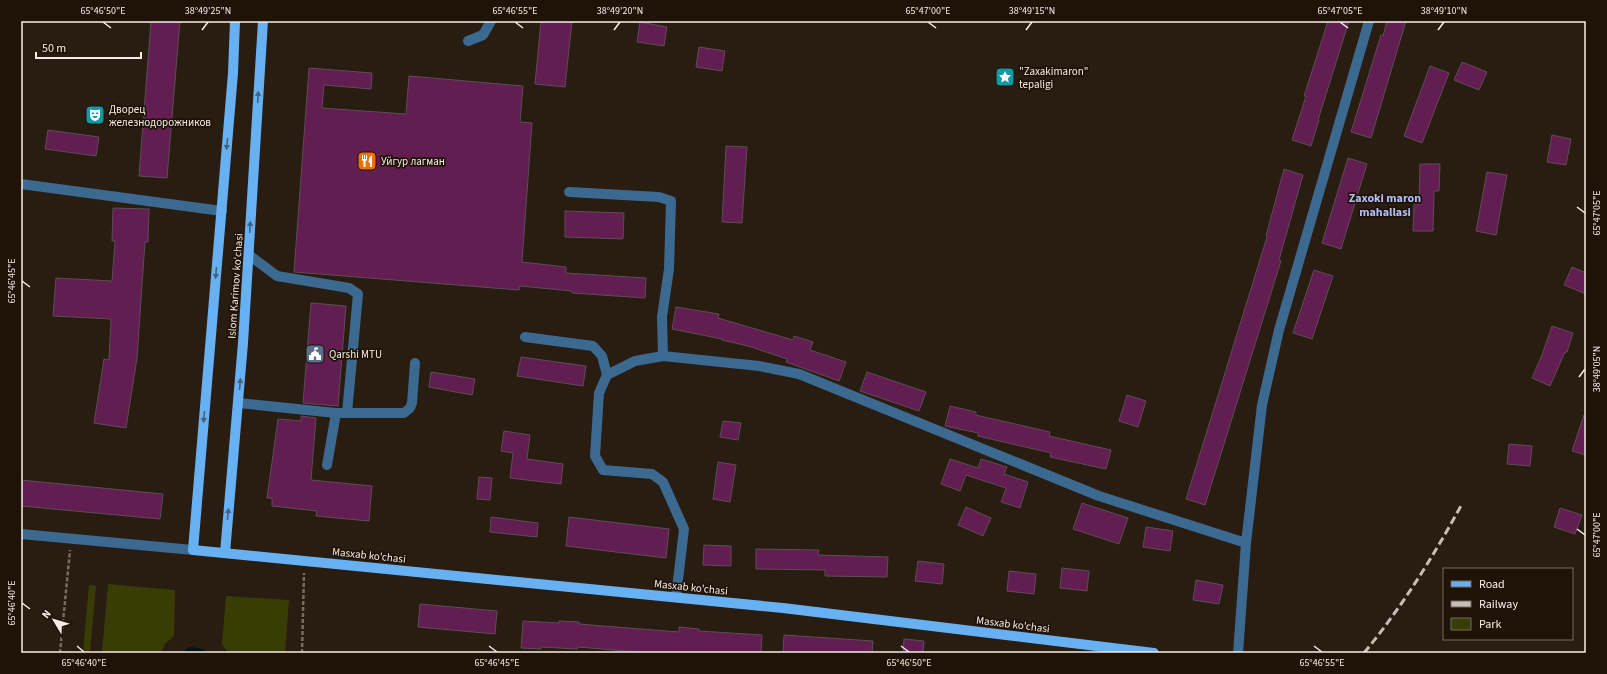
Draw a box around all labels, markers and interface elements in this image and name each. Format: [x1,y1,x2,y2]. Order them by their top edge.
text: 65°46'50"E [80,4,126,18]
text: 38°49'25"N [185,4,231,18]
text: 65°46'55"E [492,4,538,18]
text: 38°49'20"N [597,4,643,18]
text: 65°47'00"E [905,4,951,18]
text: 38°49'15"N [1009,4,1055,18]
text: 65°47'05"E [1317,4,1363,18]
text: 38°49'10"N [1421,4,1467,18]
scale bar [36,34,141,60]
text: 50 m [42,40,66,57]
place label: "Zaxakimaron" tepaligi [1019,64,1089,92]
place icon: "Zaxakimaron" tepaligi [994,66,1016,88]
one-way arrow [255,91,262,103]
place label: Дворец железнодорожников [109,102,211,130]
theatre icon: Дворец железнодорожников [84,104,106,126]
one-way arrow [224,138,231,150]
restaurant icon: Уйгур лагман [356,150,378,172]
place label: Уйгур лагман [381,154,445,169]
district label: Zaxoki maron mahallasi [1349,190,1421,221]
text: 65°47'05"E [1590,190,1604,236]
one-way arrow [247,221,254,233]
street label: Islom Karimov ko‘chasi [224,233,247,339]
text: 65°46'45"E [5,258,19,304]
one-way arrow [213,267,220,279]
public building icon: Qarshi MTU [304,343,326,365]
text: 38°49'05"N [1590,346,1604,392]
place label: Qarshi MTU [329,347,382,362]
one-way arrow [236,378,243,390]
one-way arrow [201,411,207,423]
one-way arrow [225,508,232,520]
text: 65°47'00"E [1590,512,1604,558]
street label: Masxab ko'chasi [331,544,407,567]
legend [1443,568,1573,640]
street label: Masxab ko'chasi [653,576,729,599]
text: Road [1479,576,1505,593]
text: 65°46'40"E [5,580,19,626]
text: Railway [1479,596,1518,613]
north arrow [34,600,74,640]
text: N [38,607,55,622]
street label: Masxab ko'chasi [975,613,1051,636]
text: Park [1479,616,1501,633]
text: 65°46'40"E [61,656,107,670]
text: 65°46'45"E [474,656,520,670]
text: 65°46'50"E [886,656,932,670]
text: 65°46'55"E [1299,656,1345,670]

